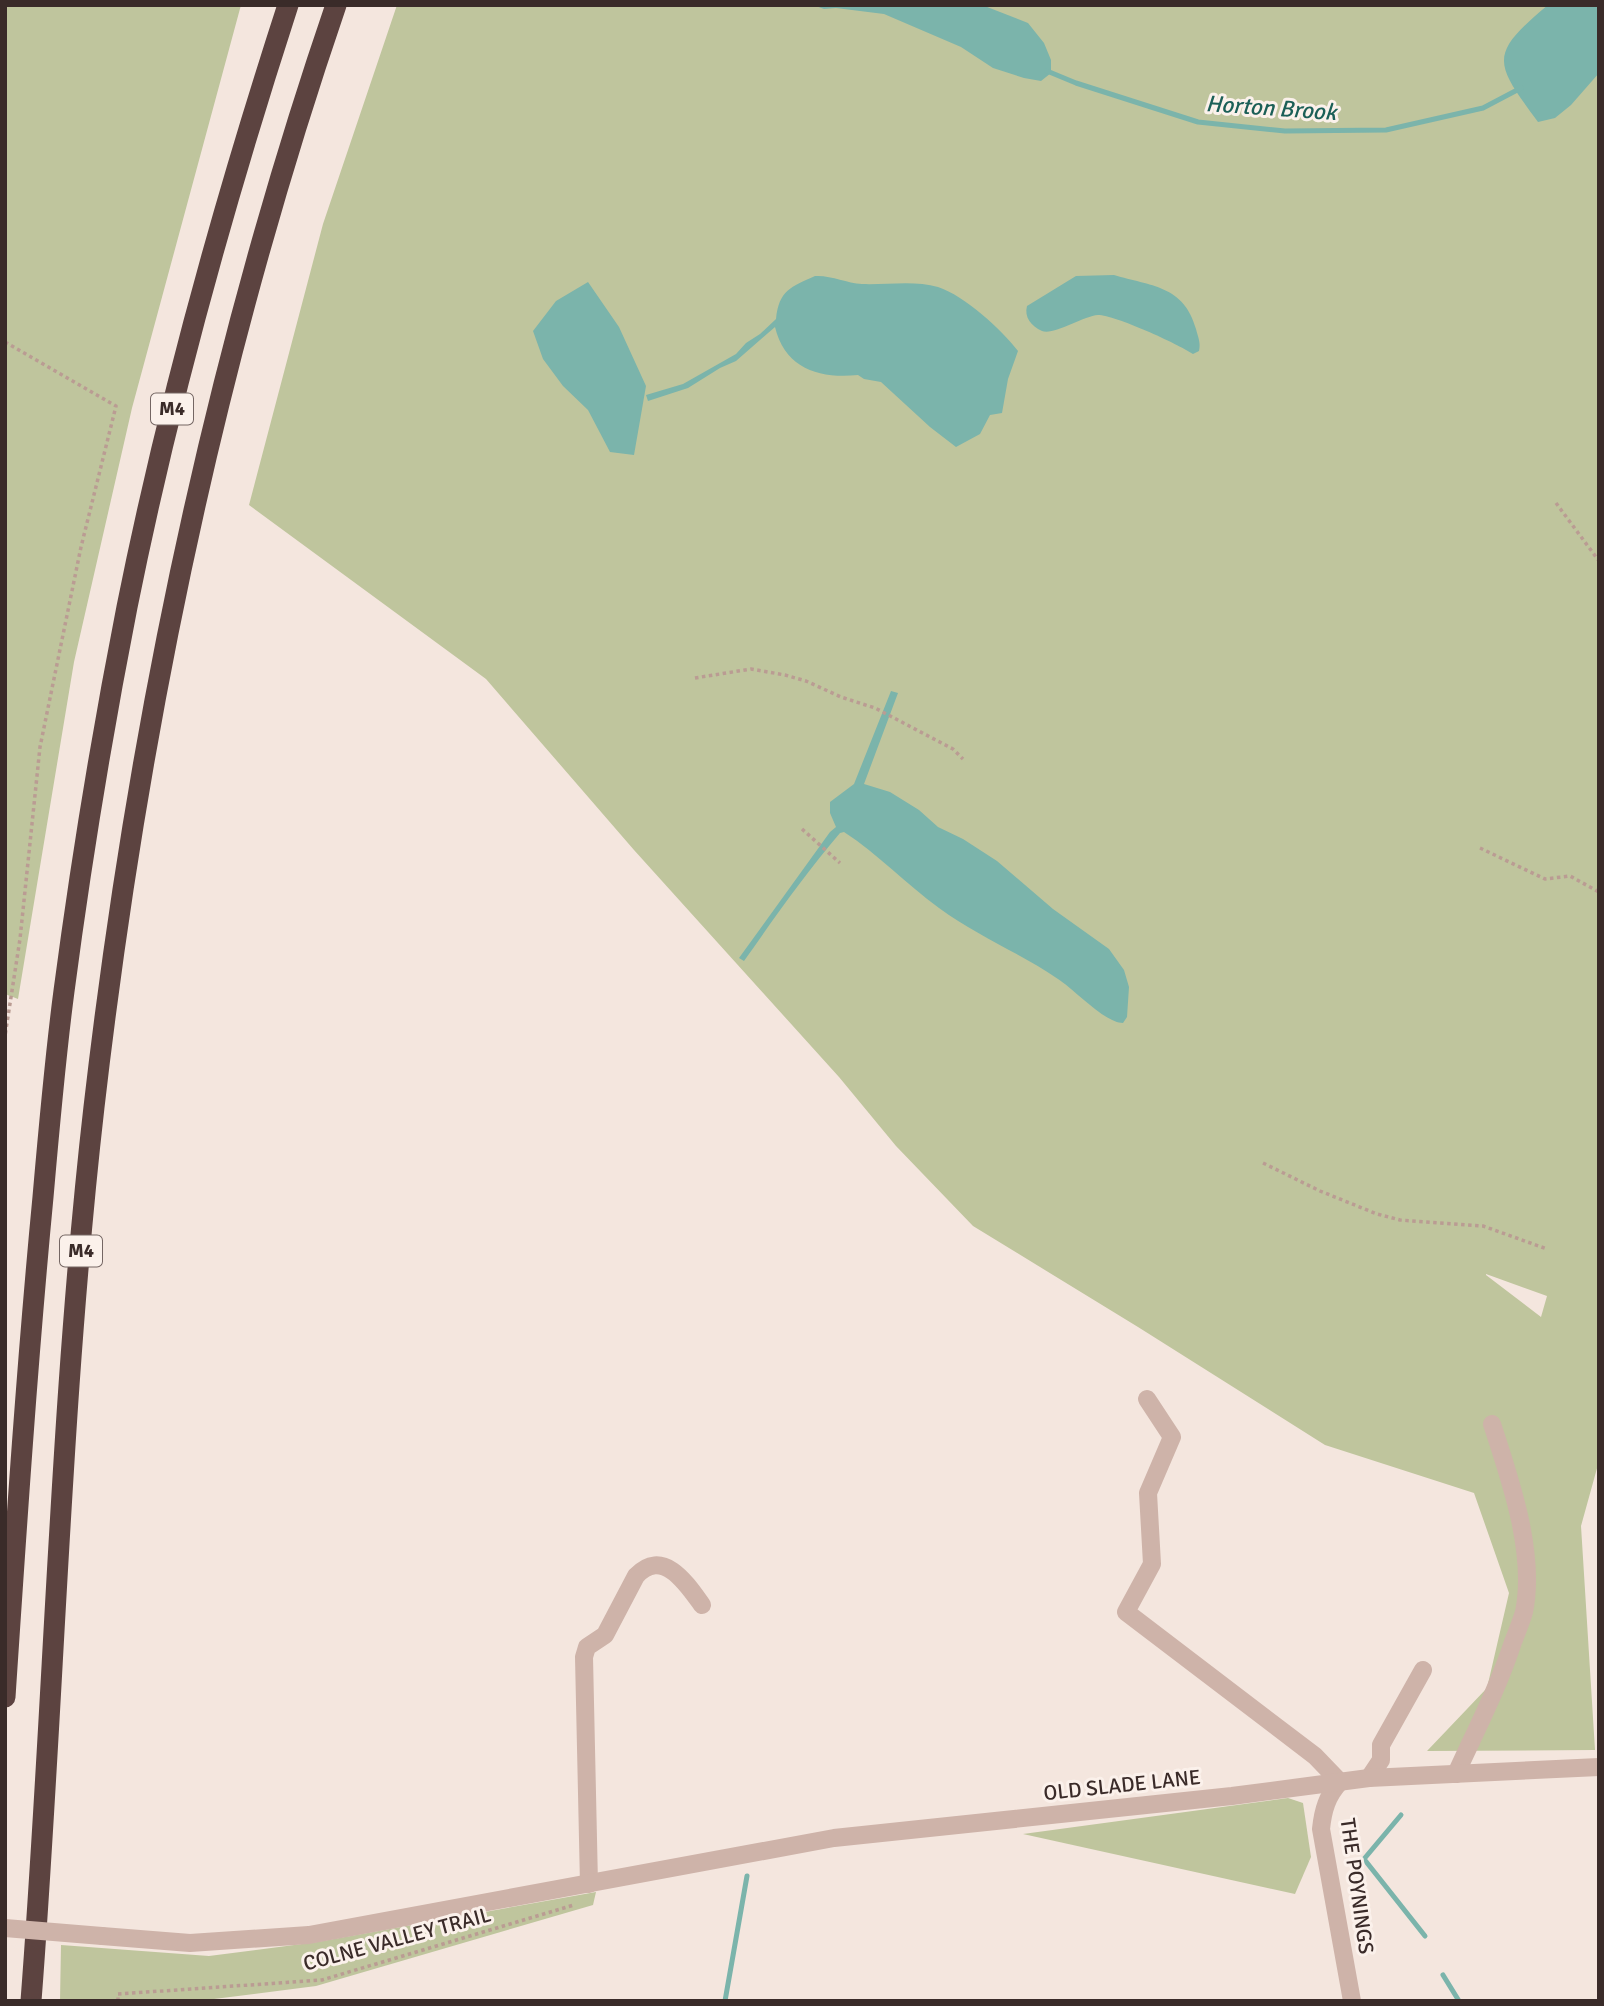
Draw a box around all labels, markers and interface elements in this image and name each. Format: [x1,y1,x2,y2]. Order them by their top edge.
water label: Horton Brook [1205,89,1340,127]
road number: M4 [151,394,193,424]
road number: M4 [60,1236,102,1266]
street label: OLD SLADE LANE [1042,1764,1202,1806]
street label: THE POYNINGS [1335,1816,1379,1956]
street label: COLNE VALLEY TRAIL [300,1901,494,1977]

